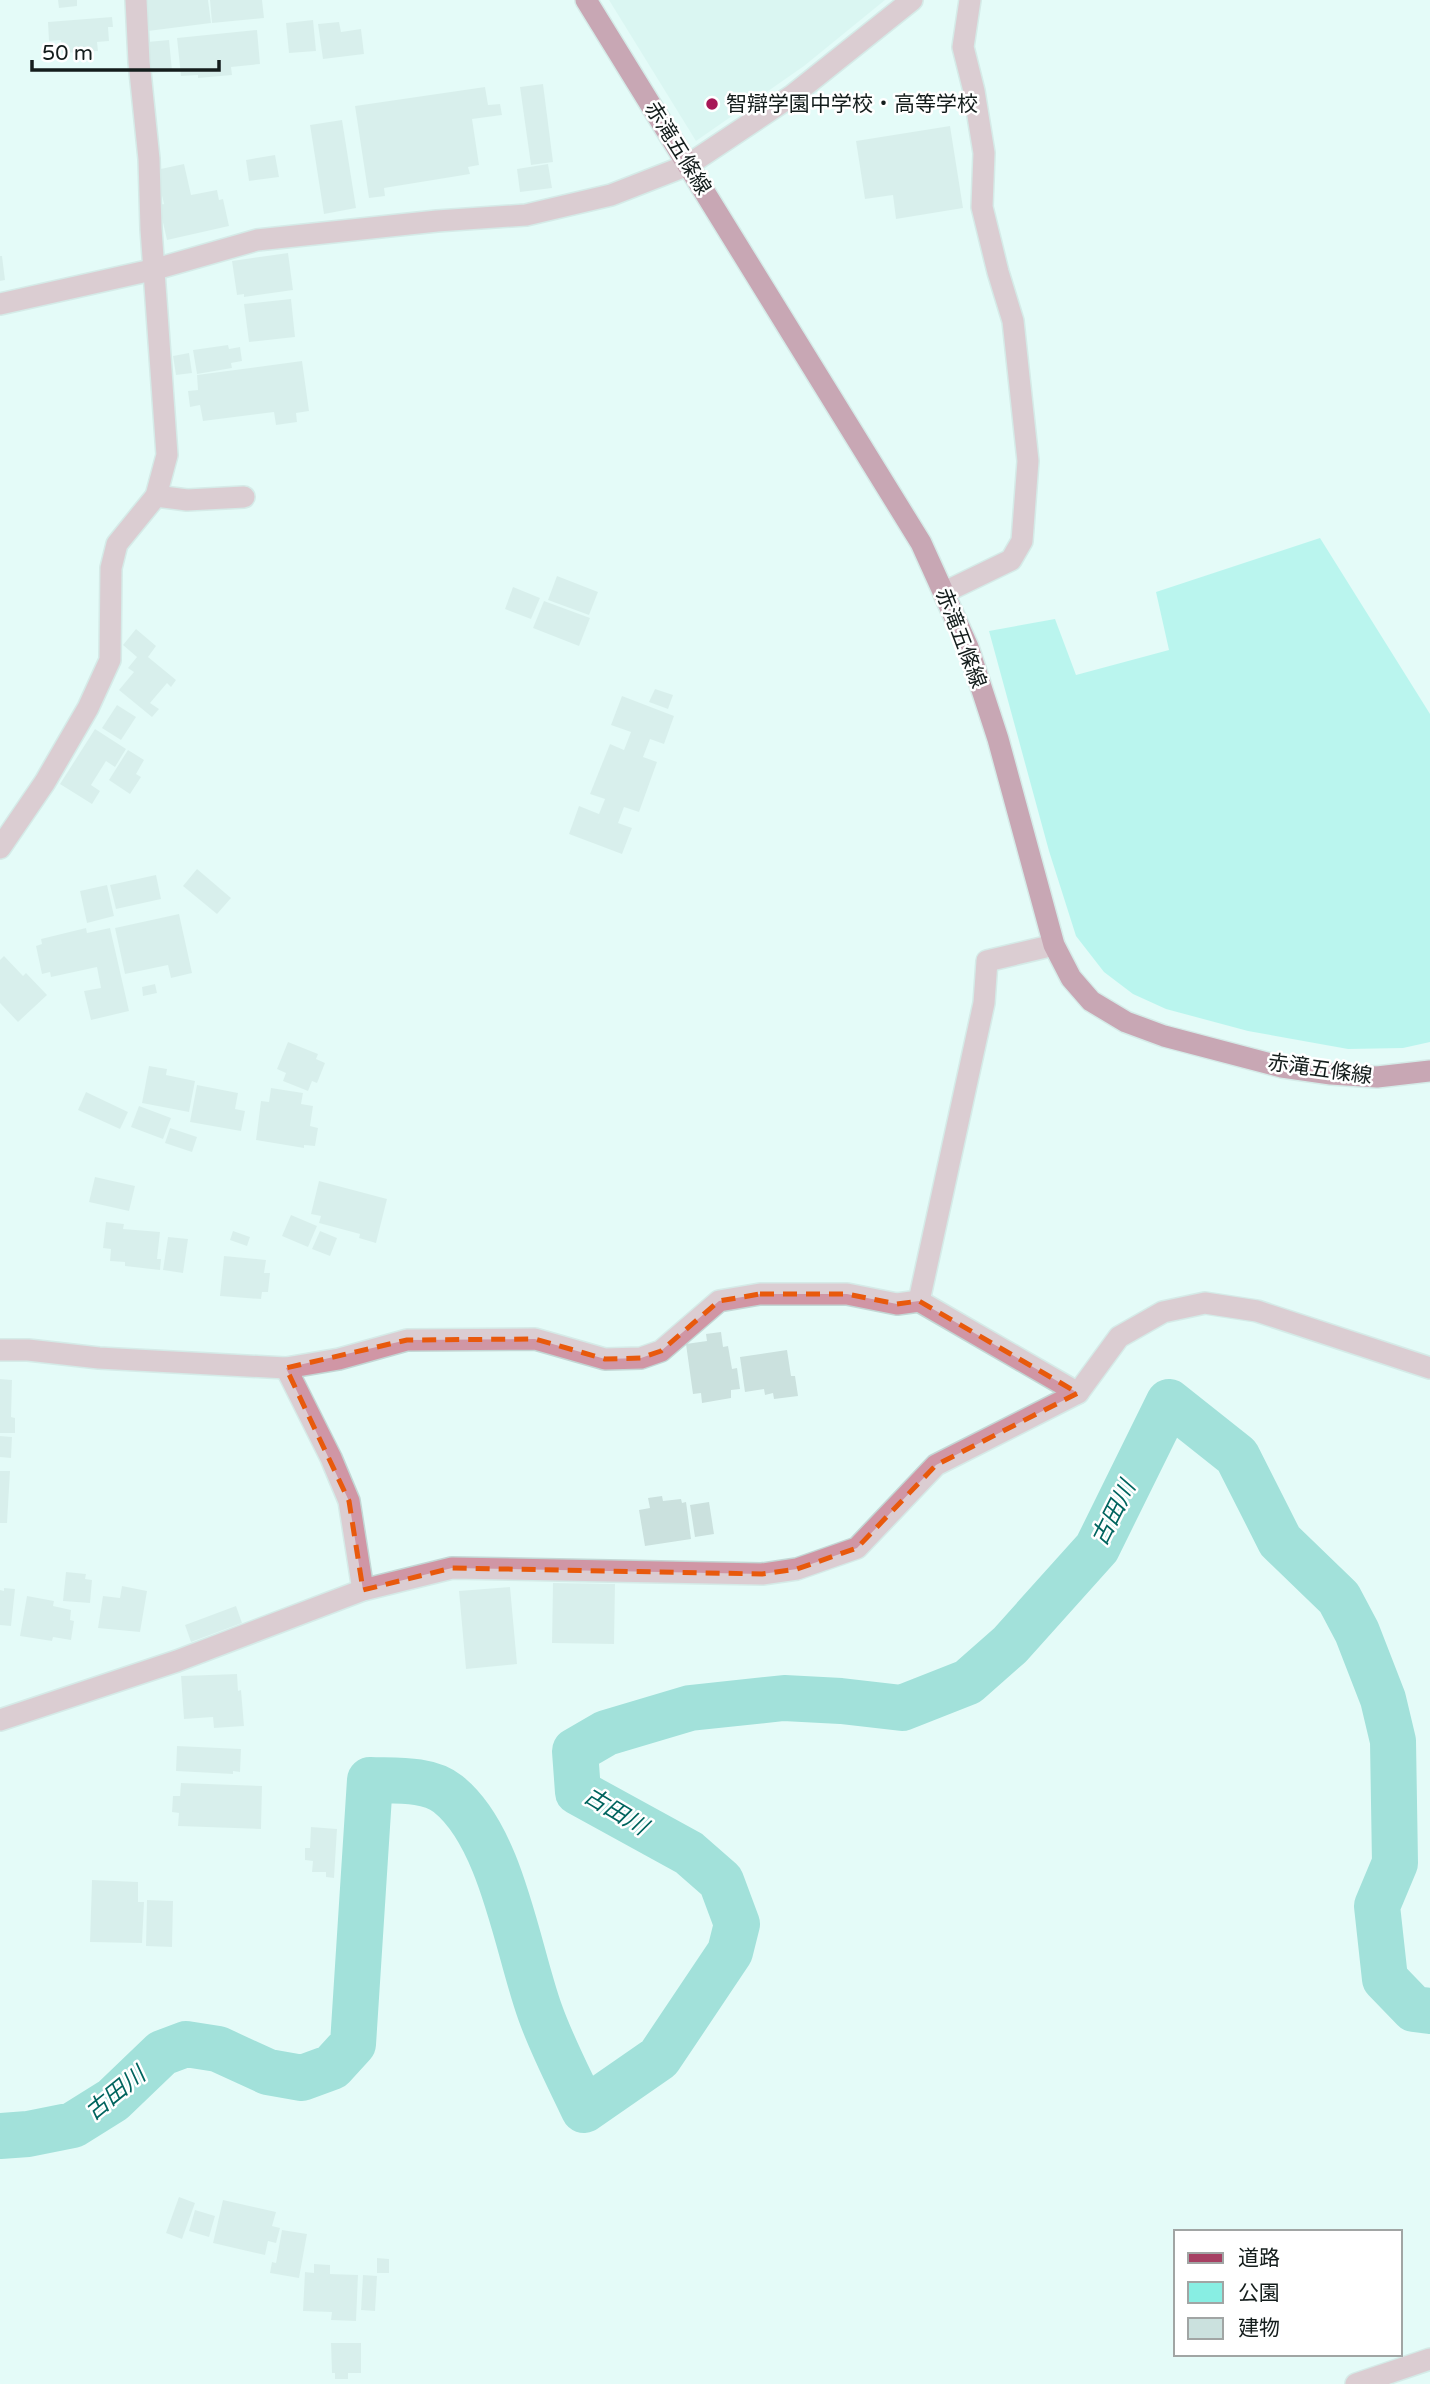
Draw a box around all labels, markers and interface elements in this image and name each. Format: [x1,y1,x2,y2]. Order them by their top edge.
scale bar [32,28,219,72]
text: 50 m [42,41,93,66]
place label: 智辯学園中学校・高等学校 [726,92,978,117]
marker: 智辯学園中学校・高等学校 [704,96,720,112]
street label: 赤滝五條線 [639,97,716,199]
street label: 赤滝五條線 [930,585,991,692]
street label: 赤滝五條線 [1266,1050,1374,1089]
water label: 古田川 [1086,1474,1143,1551]
water label: 古田川 [579,1782,655,1843]
water label: 古田川 [80,2059,154,2126]
legend [1174,2230,1402,2356]
text: 道路 [1238,2246,1280,2271]
text: 公園 [1238,2281,1280,2306]
text: 建物 [1238,2316,1280,2341]

